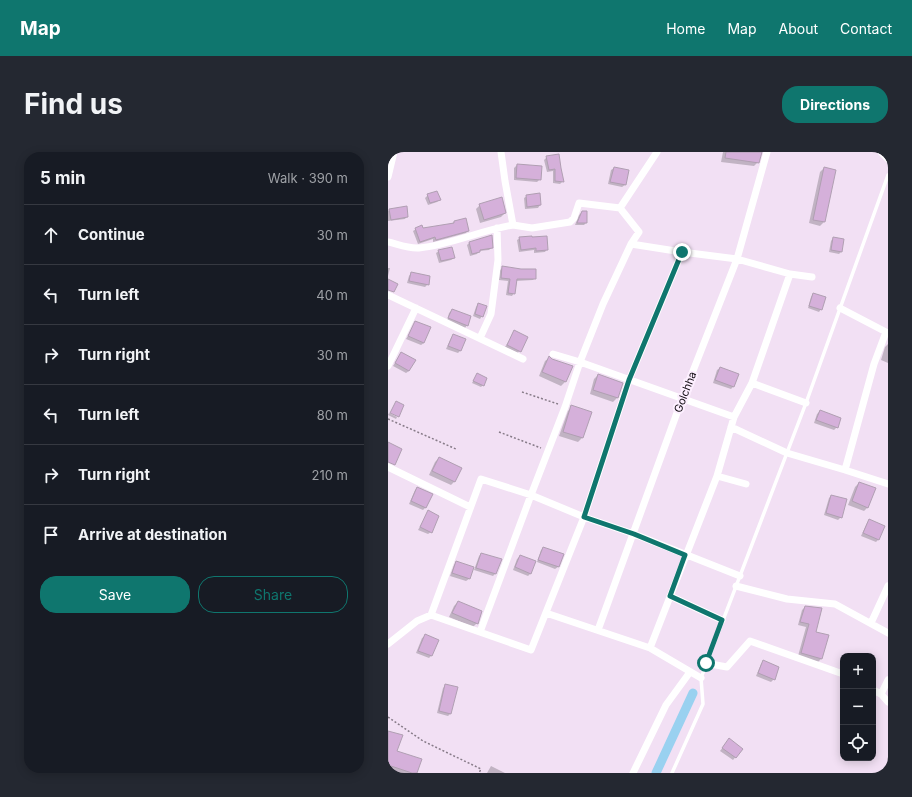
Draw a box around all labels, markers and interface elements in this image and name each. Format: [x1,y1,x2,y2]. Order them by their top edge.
text: Map [20,17,61,40]
text: Home [666,20,705,37]
text: Map [727,20,757,37]
text: About [779,20,818,37]
text: Contact [840,20,892,37]
button: Directions [782,86,888,123]
text: Find us [24,87,123,121]
text: 5 min [40,168,86,188]
text: Walk · 390 m [268,170,348,186]
icon: ahead [40,224,62,246]
text: Continue [78,225,145,244]
text: 30 m [317,227,348,243]
route end [673,243,691,261]
icon: left [40,284,62,306]
text: Turn left [78,285,139,304]
text: 40 m [316,287,348,303]
icon: right [40,344,62,366]
text: Turn right [78,345,150,364]
text: 30 m [317,347,348,363]
street label: Golchha [671,369,699,415]
icon: left [40,404,62,426]
text: Turn left [78,405,139,424]
text: 80 m [317,407,348,423]
icon: right [40,464,62,486]
text: Turn right [78,465,150,484]
text: 210 m [312,467,348,483]
icon: arrive [40,524,62,546]
text: Arrive at destination [78,525,227,544]
button: Save [40,576,190,613]
button: Share [198,576,348,613]
map controls [840,653,876,761]
button: + [840,653,876,689]
route start [697,654,715,672]
button: − [840,689,876,725]
button: locate [840,725,876,761]

